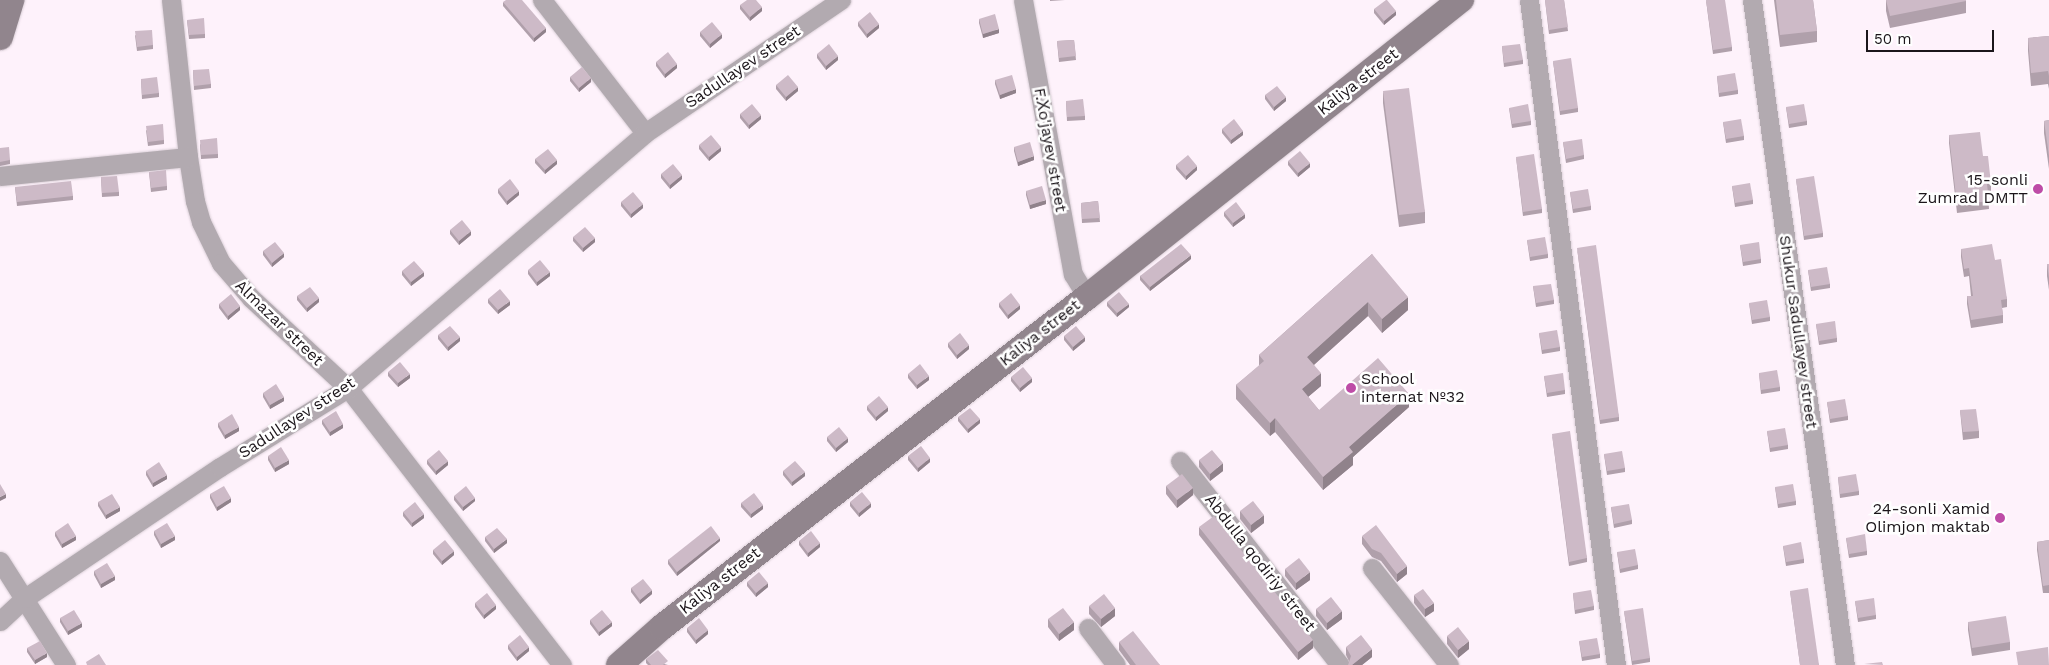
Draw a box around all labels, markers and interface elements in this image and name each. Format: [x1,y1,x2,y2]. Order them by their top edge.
scale bar [1869,20,1996,52]
street label: Sadullayev street [682,21,804,113]
text: 50 m [1874,30,1911,48]
street label: Kaliya street [1314,44,1402,120]
street label: F.Хo'jayev street [1030,86,1070,214]
place label: 15-sonli Zumrad DMTT [1918,170,2028,208]
marker: 15-sonli Zumrad DMTT [2032,183,2044,195]
street label: Shukur Sadullayev street [1775,234,1821,430]
street label: Almazar street [231,276,327,370]
street label: Kaliya street [996,295,1084,371]
place label: School internat №32 [1361,369,1464,407]
street label: Sadullayev street [235,373,359,463]
marker: School internat №32 [1345,382,1357,394]
street label: Abdulla qodiriy street [1200,490,1320,636]
place label: 24-sonli Xamid Olimjon maktab [1865,499,1990,537]
marker: 24-sonli Xamid Olimjon maktab [1994,512,2006,524]
street label: Kaliya street [676,543,764,619]

